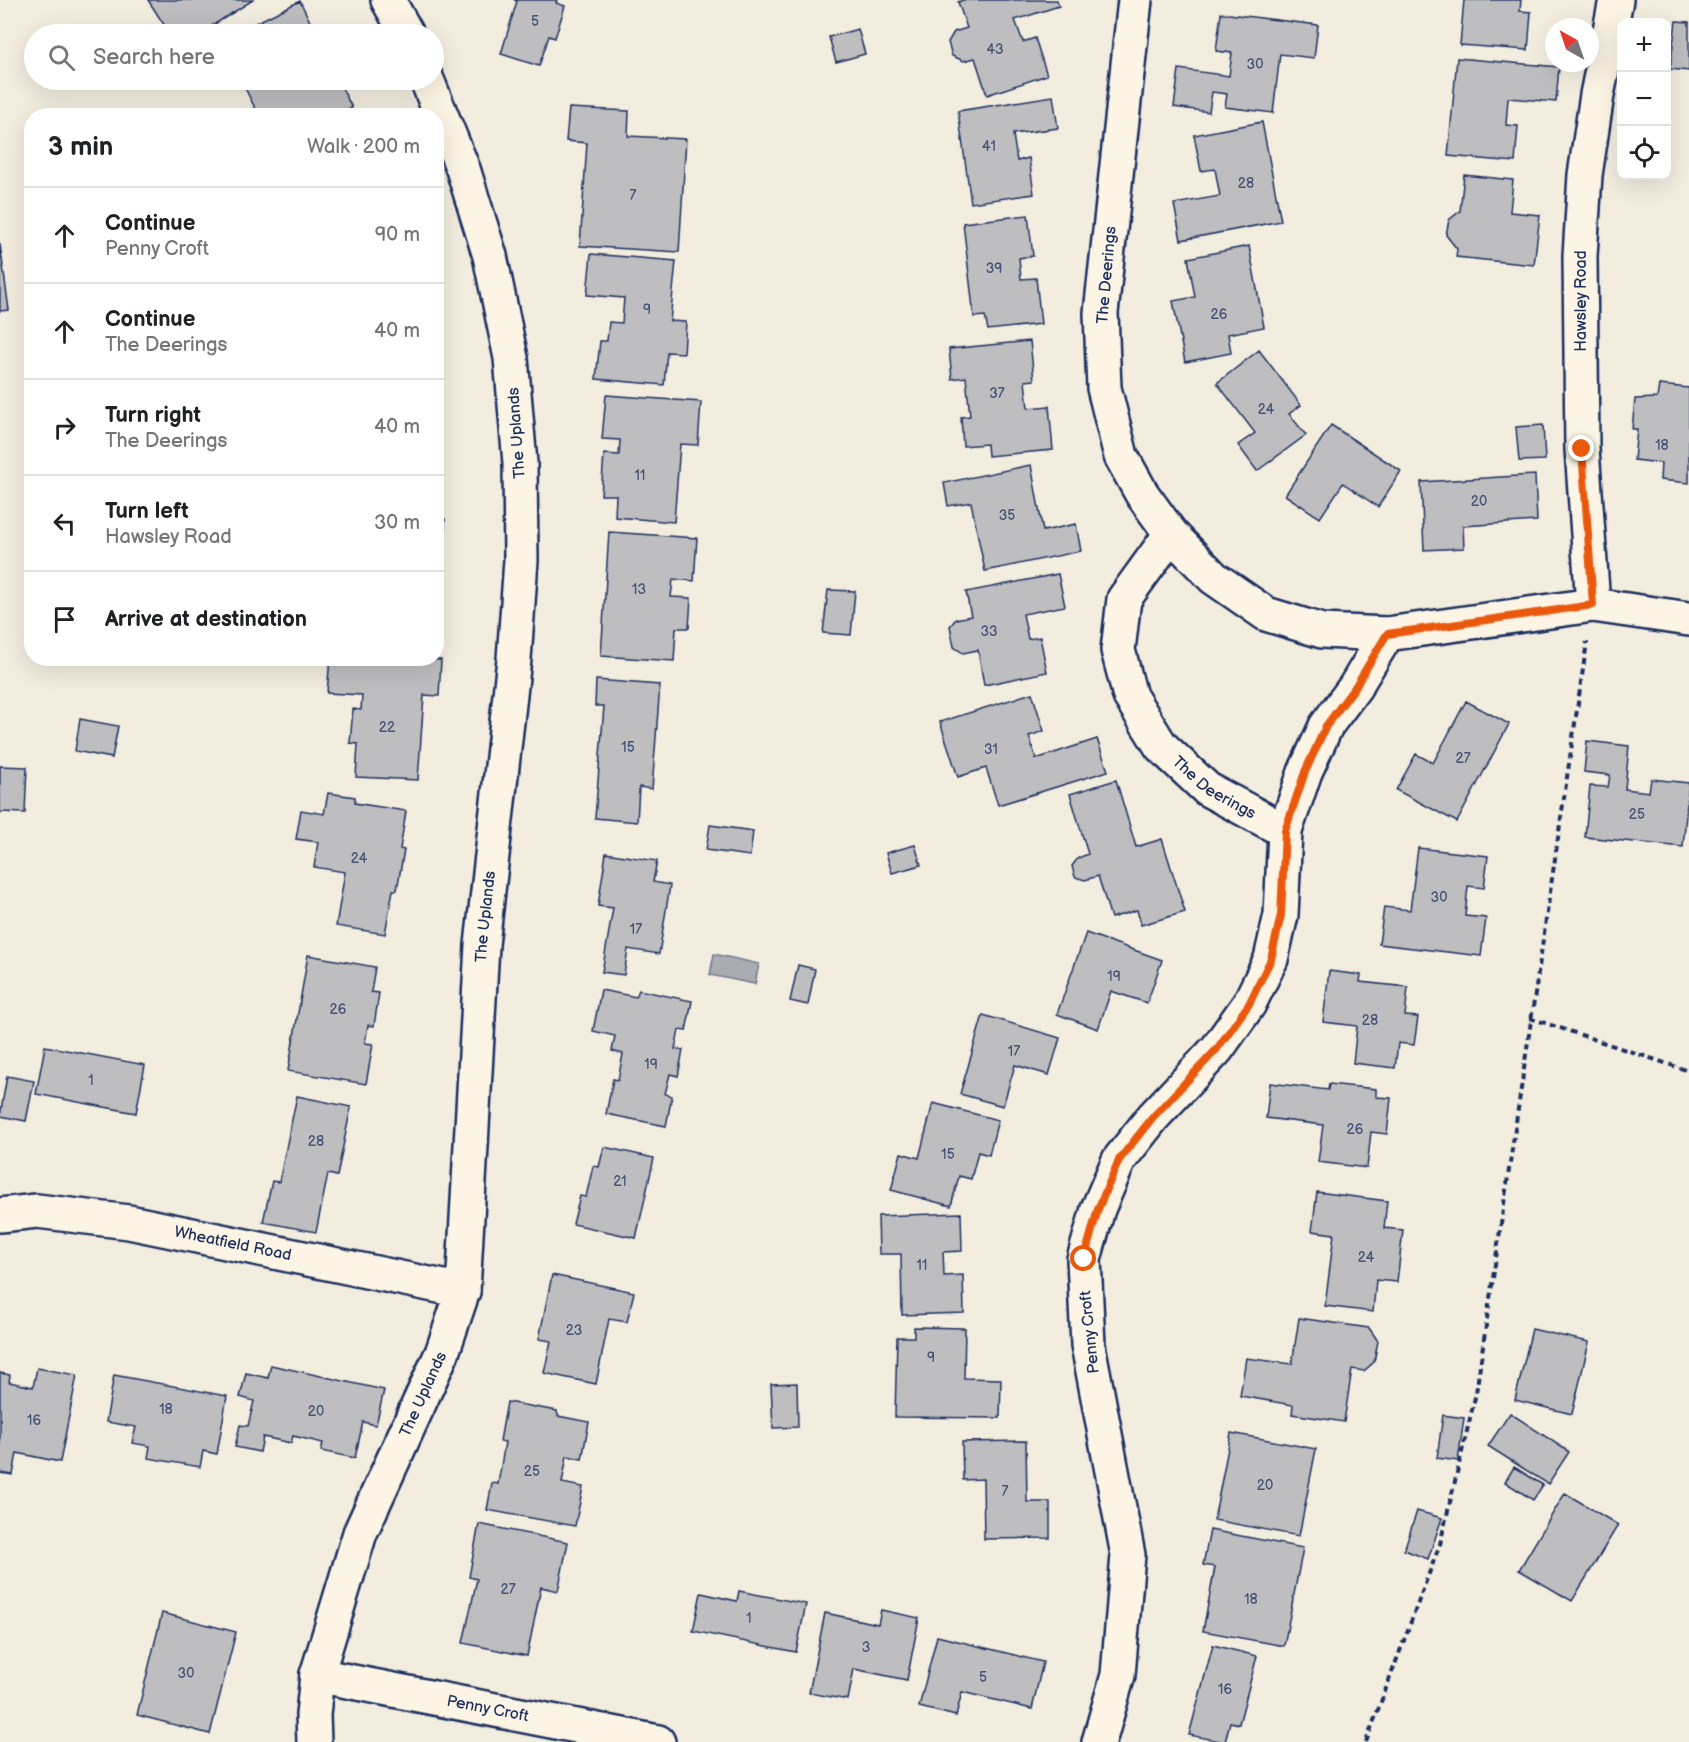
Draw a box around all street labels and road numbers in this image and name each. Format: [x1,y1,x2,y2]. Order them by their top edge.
street label: The Deerings [1093,225,1121,325]
street label: Hawsley Road [1572,250,1591,352]
street label: The Uplands [504,387,530,479]
street label: The Deerings [1168,752,1259,823]
street label: The Uplands [472,870,500,963]
street label: Wheatfield Road [173,1222,293,1265]
street label: Penny Croft [1076,1290,1104,1374]
street label: The Uplands [396,1349,451,1440]
street label: Penny Croft [445,1691,531,1726]

